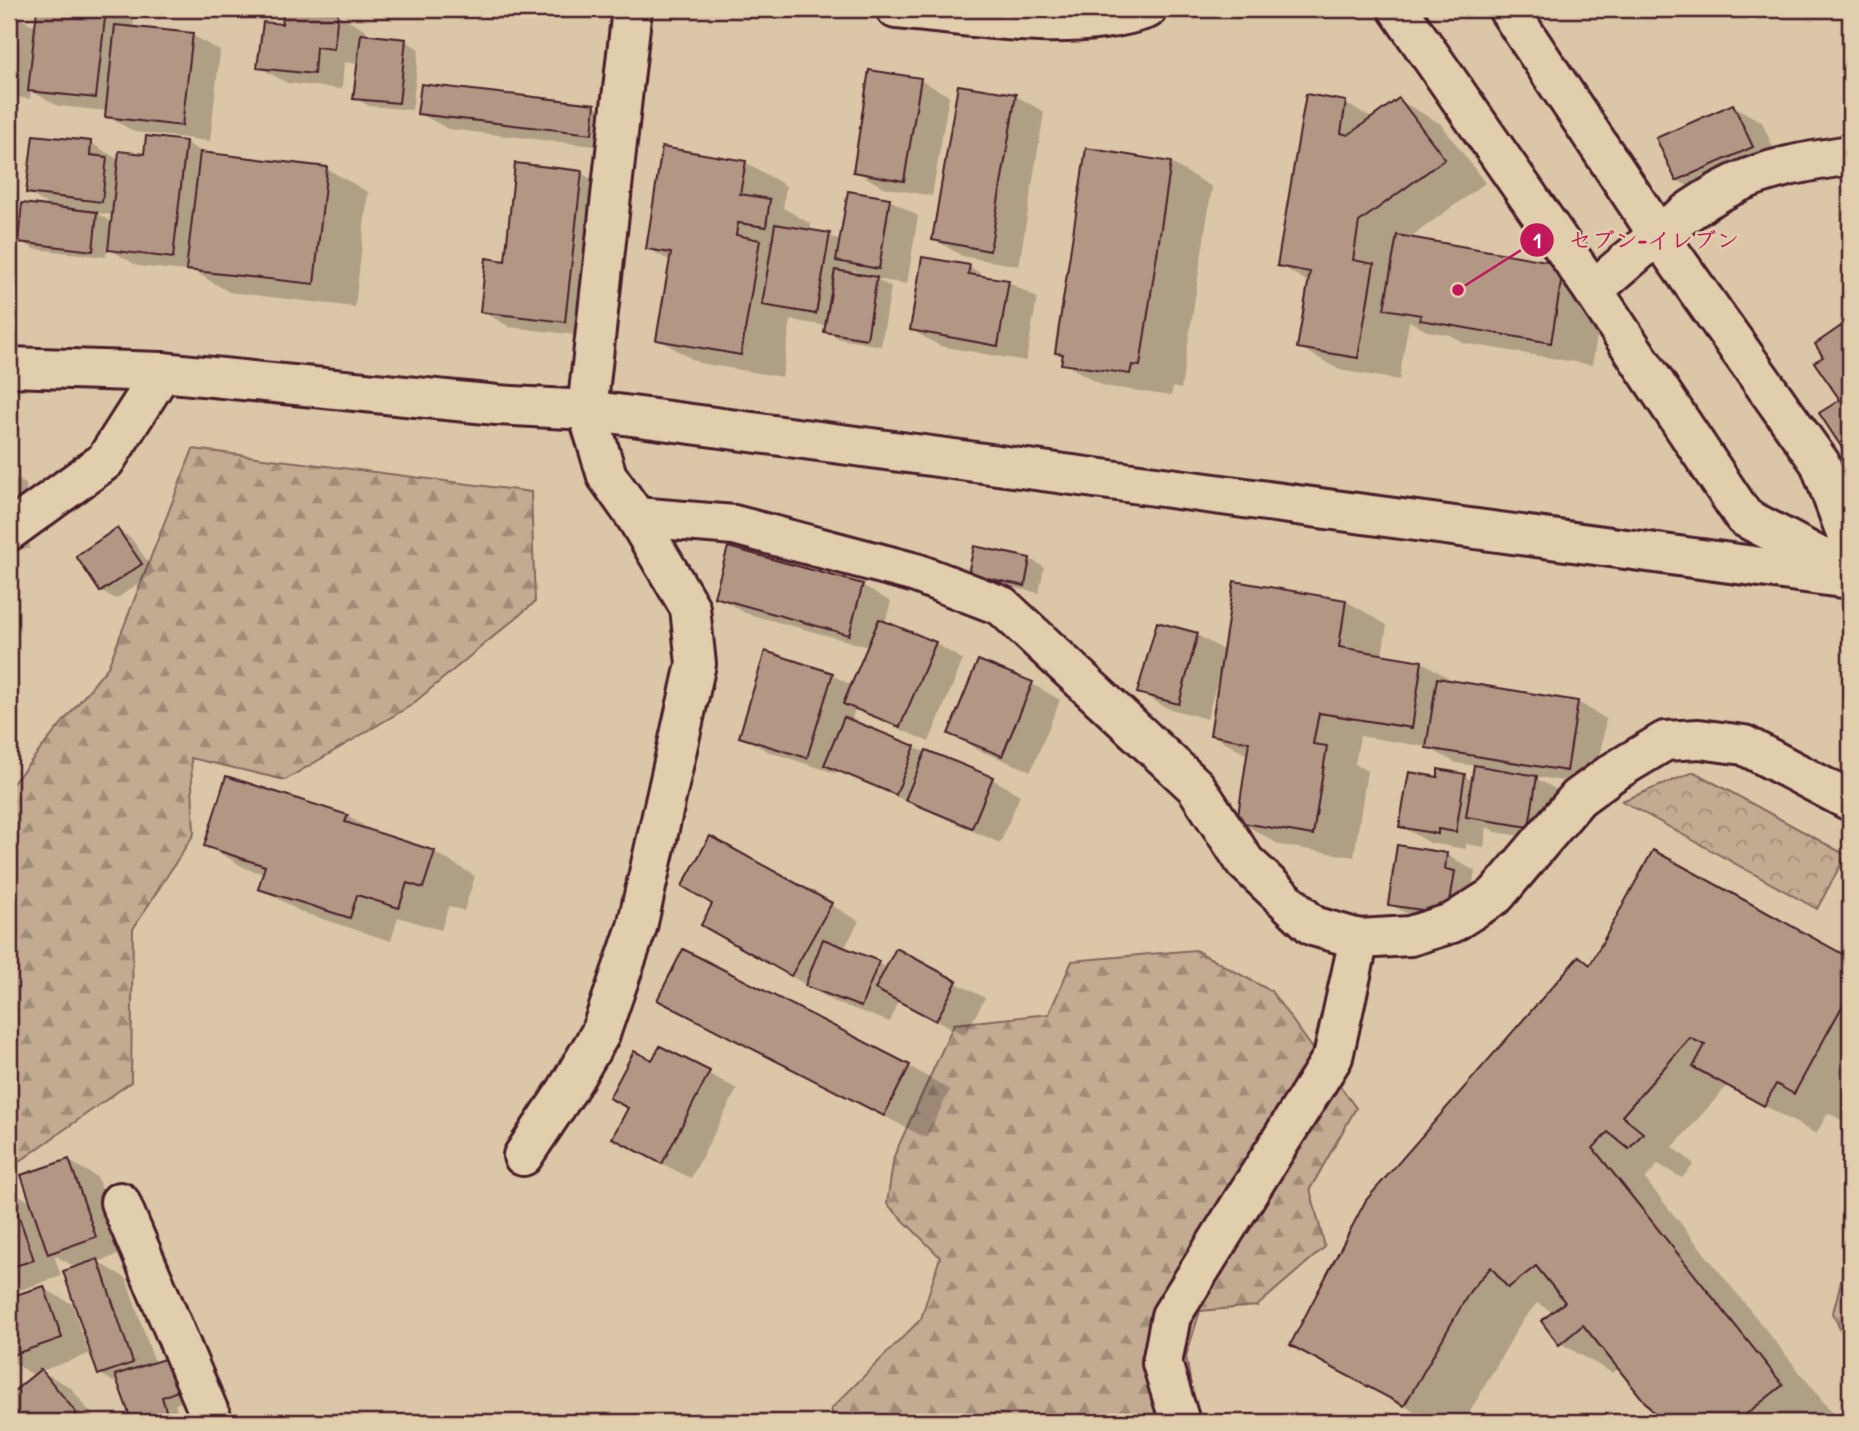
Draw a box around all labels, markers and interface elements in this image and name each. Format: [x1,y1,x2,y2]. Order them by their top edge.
callout: セブン-イレブン [1520,218,1753,262]
text: セブン-イレブン [1569,224,1739,255]
text: 1 [1533,226,1541,255]

